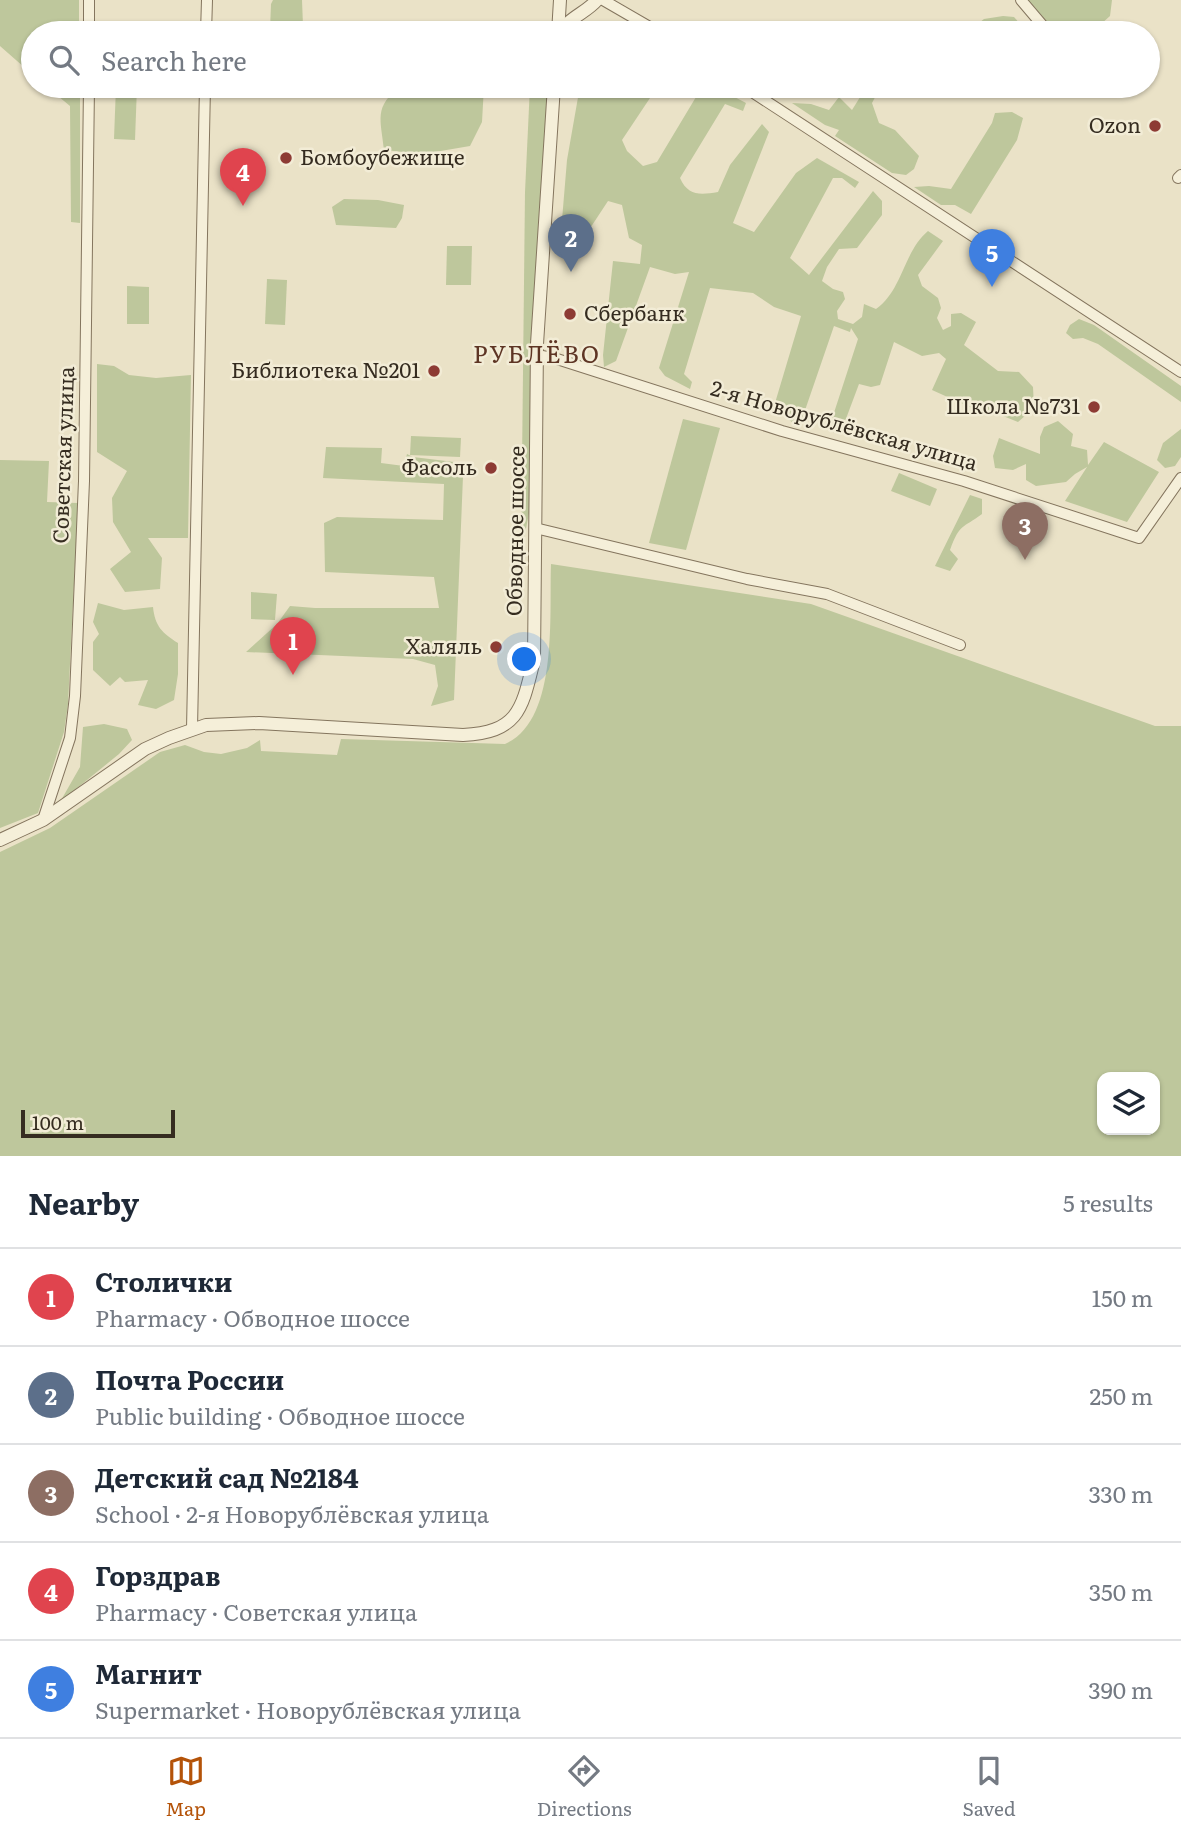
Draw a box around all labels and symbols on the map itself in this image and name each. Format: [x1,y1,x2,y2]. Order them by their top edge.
place label: Ozon [1089,108,1141,139]
marker: Ozon [1147,118,1163,134]
place label: Бомбоубежище [300,140,465,171]
pin: 4 [220,148,266,206]
marker: Бомбоубежище [278,150,294,166]
pin: 2 [548,214,594,272]
pin: 5 [969,229,1015,287]
place label: Сбербанк [584,296,685,327]
marker: Сбербанк [562,306,578,322]
district label: РУБЛЁВО [473,335,601,370]
place label: Библиотека №201 [231,353,420,384]
marker: Библиотека №201 [426,363,442,379]
street label: Советская улица [43,365,80,544]
street label: 2-я Новорублёвская улица [708,371,982,477]
place label: Школа №731 [946,389,1080,420]
marker: Школа №731 [1086,399,1102,415]
street label: Обводное шоссе [497,445,530,616]
place label: Фасоль [401,450,477,481]
marker: Фасоль [483,460,499,476]
pin: 3 [1002,502,1048,560]
pin: 1 [270,617,316,675]
place label: Халяль [406,629,482,660]
marker: Халяль [488,639,504,655]
your location [507,642,541,676]
scale bar [21,1107,175,1139]

